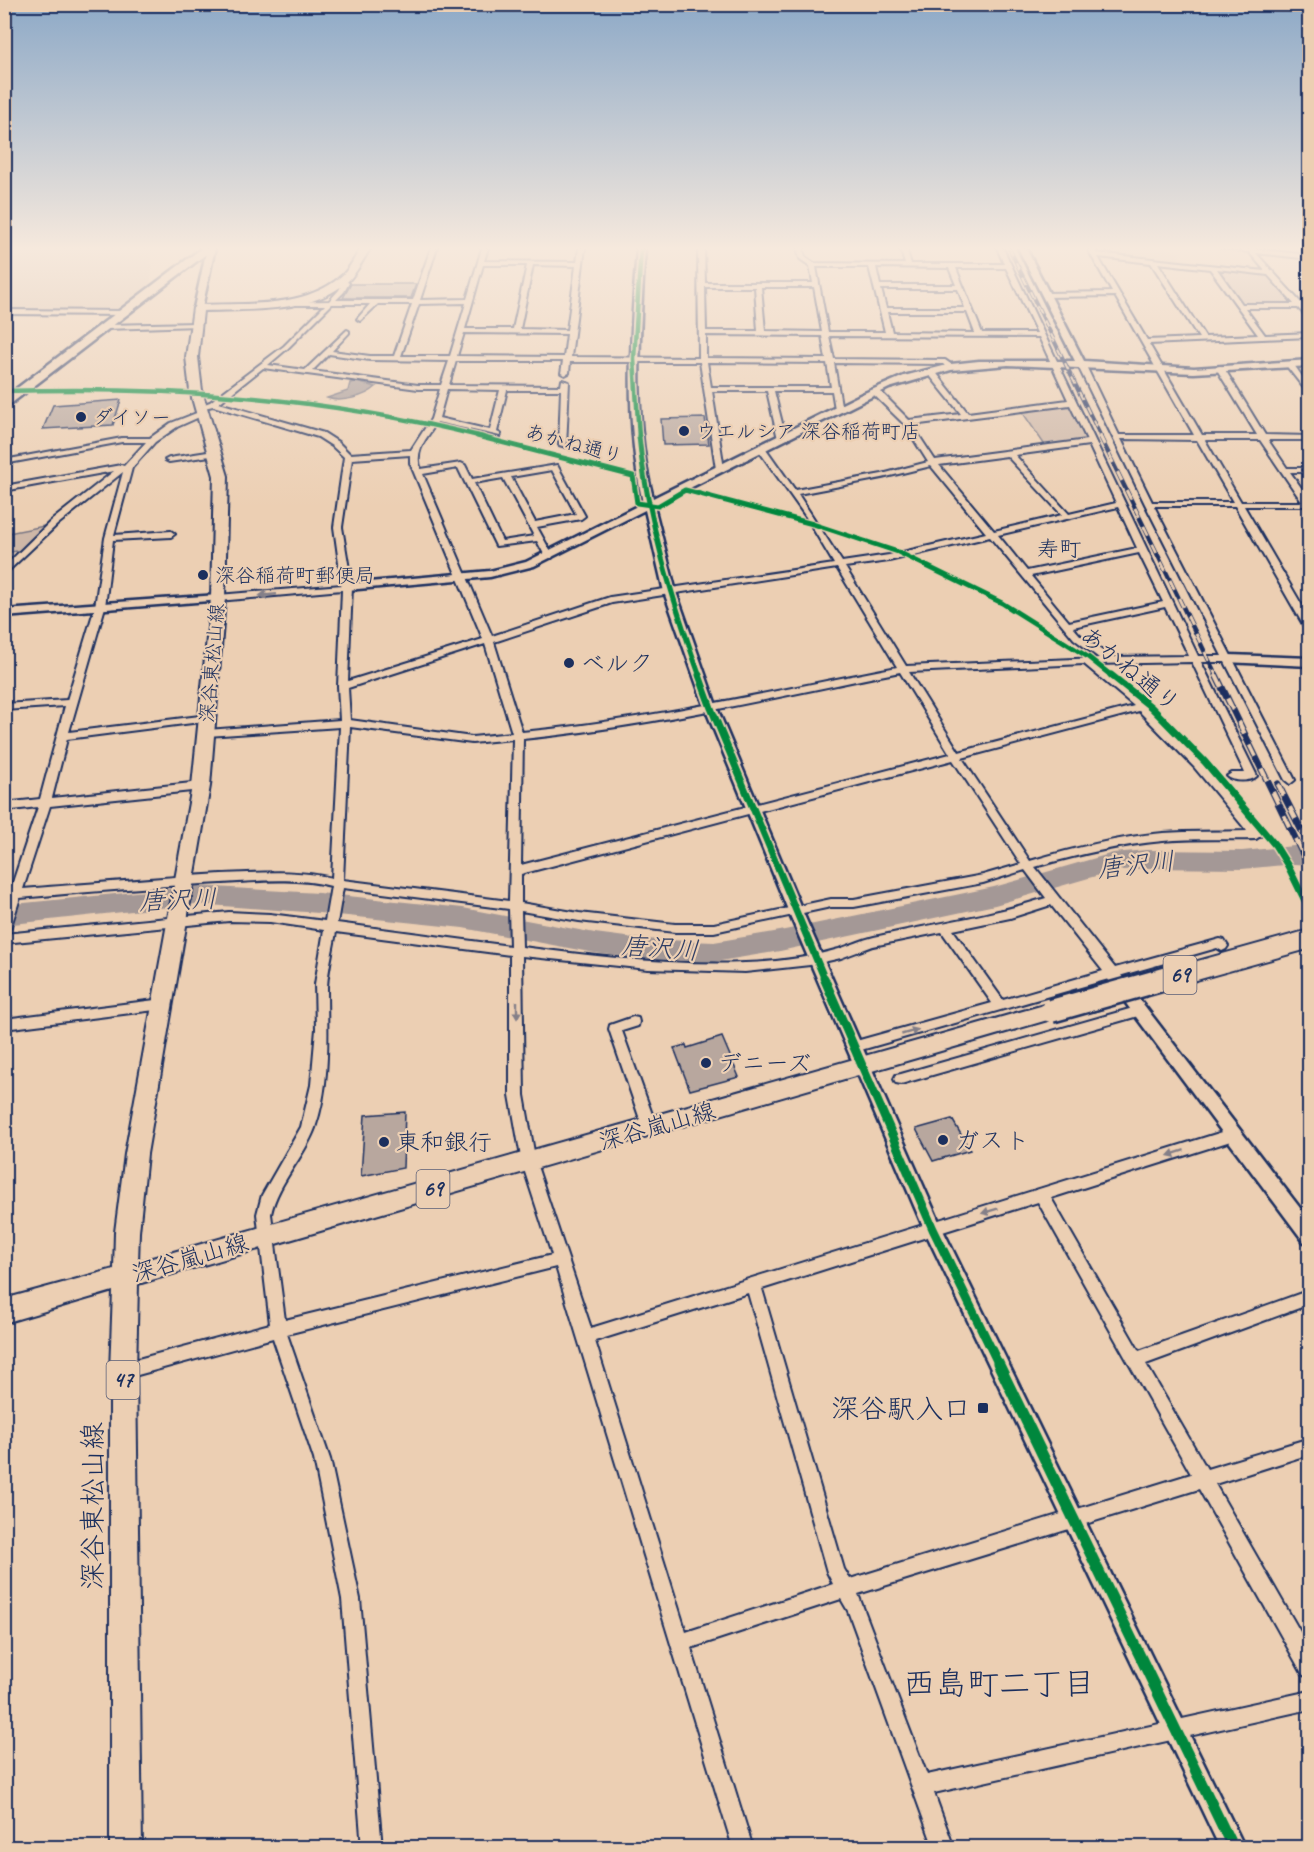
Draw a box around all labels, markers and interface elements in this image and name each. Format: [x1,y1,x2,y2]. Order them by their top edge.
place label: ダイソー [93,405,171,430]
marker: ダイソー [74,410,88,424]
street label: あかね通り [522,419,626,469]
place label: ウエルシア 深谷稲荷町店 [696,419,921,444]
marker: ウエルシア 深谷稲荷町店 [677,424,691,438]
district label: 寿町 [1037,535,1081,563]
place label: 深谷稲荷町郵便局 [215,563,375,588]
marker: 深谷稲荷町郵便局 [196,568,210,582]
one-way arrow [259,590,278,599]
street label: 深谷東松山線 [194,602,230,724]
street label: あかね通り [1074,620,1186,718]
place label: ベルク [581,648,653,678]
marker: ベルク [562,656,576,670]
water label: 唐沢川 [1095,845,1177,885]
water label: 唐沢川 [138,882,218,918]
water label: 唐沢川 [620,929,700,967]
road number: 69 [1164,956,1196,994]
one-way arrow [512,1000,522,1019]
one-way arrow [901,1026,919,1036]
place label: デニーズ [718,1048,811,1078]
marker: デニーズ [699,1056,713,1070]
street label: 深谷嵐山線 [595,1095,719,1157]
place label: ガスト [955,1125,1029,1155]
place label: 東和銀行 [396,1127,492,1157]
marker: ガスト [936,1133,950,1147]
marker: 東和銀行 [377,1135,391,1149]
one-way arrow [1167,1148,1185,1158]
road number: 69 [416,1170,450,1208]
one-way arrow [981,1207,999,1216]
street label: 深谷嵐山線 [128,1227,252,1289]
road number: 47 [106,1361,140,1399]
place label: 深谷駅入口 [831,1391,971,1426]
marker: 深谷駅入口 [976,1401,990,1415]
street label: 深谷東松山線 [75,1422,110,1590]
district label: 西島町二丁目 [903,1663,1095,1704]

